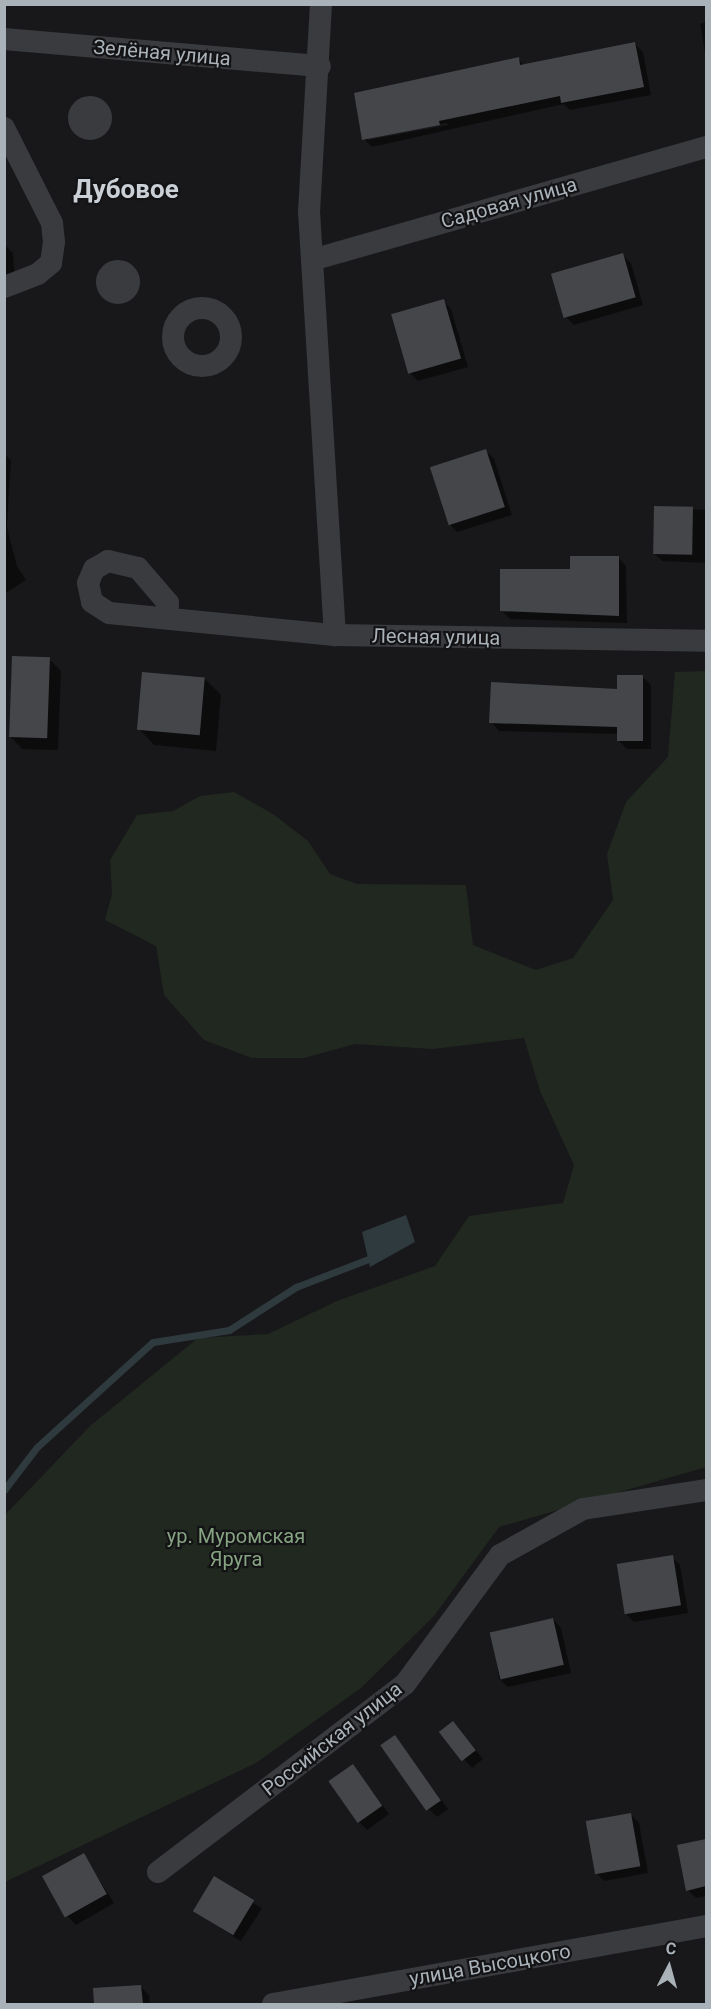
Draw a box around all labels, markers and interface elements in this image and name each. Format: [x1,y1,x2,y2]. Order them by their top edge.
street label: Зелёная улица [92,35,232,71]
street label: Садовая улица [438,172,580,234]
district label: Дубовое [73,174,179,206]
street label: Лесная улица [372,624,500,650]
park label: ур. Муромская Яруга [167,1524,305,1571]
street label: Российская улица [257,1677,407,1801]
north arrow [639,1937,699,1997]
street label: улица Высоцкого [408,1939,572,1991]
text: С [665,1939,677,1959]

